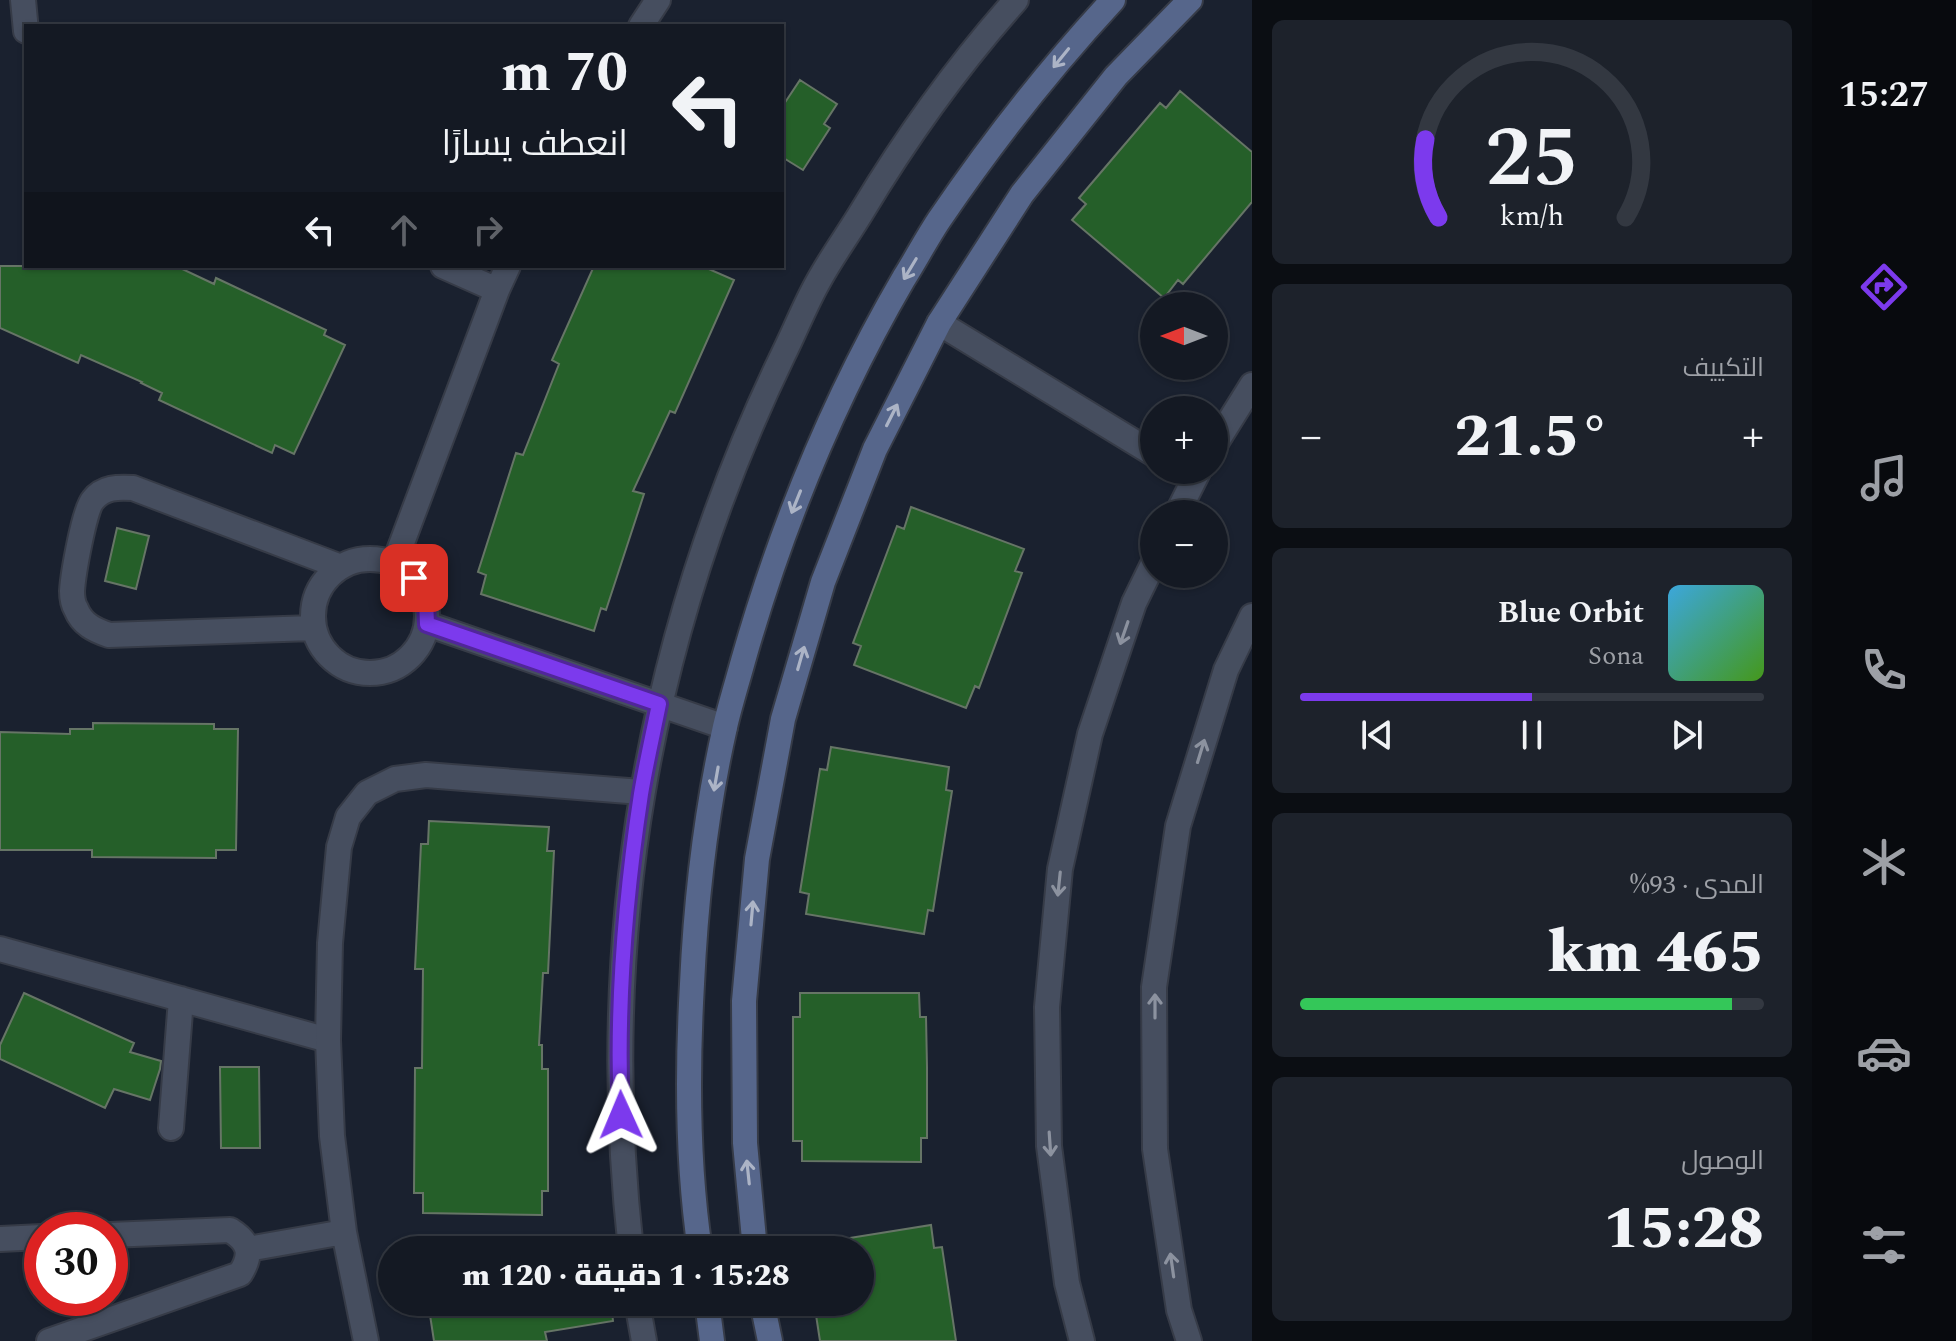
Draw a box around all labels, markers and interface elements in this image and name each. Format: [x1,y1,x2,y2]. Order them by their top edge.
text: 70 m [501,31,628,116]
one-way arrow [1052,47,1069,68]
icon: left [656,56,760,160]
text: 15:27 [1839,68,1929,123]
text: 25 [1485,96,1579,223]
text: انعطف يسارًا [442,117,628,172]
text: km/h [1500,195,1564,238]
icon: left [298,208,342,252]
icon: ahead [382,208,426,252]
icon: right [466,208,510,252]
one-way arrow [902,257,918,280]
icon: directions [1856,259,1912,315]
north arrow [1140,292,1228,380]
map controls [1140,292,1228,588]
text: التكييف [1682,348,1764,388]
text: 21.5° [1455,391,1609,483]
button: + [1140,396,1228,484]
text: − [1300,403,1322,470]
text: + [1742,403,1764,470]
one-way arrow [885,404,901,428]
icon: music [1856,450,1912,506]
one-way arrow [787,489,802,514]
button: − [1140,500,1228,588]
pin [380,544,448,612]
icon: arrive [392,556,436,600]
text: Blue Orbit [1498,590,1644,636]
one-way arrow [1115,621,1130,646]
text: Sona [1588,636,1644,676]
icon: phone [1856,642,1912,698]
one-way arrow [794,646,809,672]
icon: previous [1355,713,1399,757]
icon: pause [1510,713,1554,757]
icon: next [1665,713,1709,757]
one-way arrow [1194,739,1209,765]
one-way arrow [707,765,722,791]
icon: climate [1856,834,1912,890]
text: المدى · 93% [1630,865,1764,905]
one-way arrow [1051,871,1066,897]
one-way arrow [745,900,760,927]
text: 465 km [1547,907,1764,999]
one-way arrow [1147,993,1162,1020]
icon: car [1856,1025,1912,1081]
position arrow [579,1073,663,1157]
one-way arrow [1043,1130,1058,1157]
text: الوصول [1681,1141,1764,1181]
one-way arrow [740,1159,755,1186]
text: 15:28 [1603,1183,1764,1275]
speed limit sign: 30 [24,1212,128,1316]
icon: filters [1856,1217,1912,1273]
text: 15:28 · 1 دقيقة · 120 m [462,1253,790,1299]
one-way arrow [1164,1253,1179,1278]

